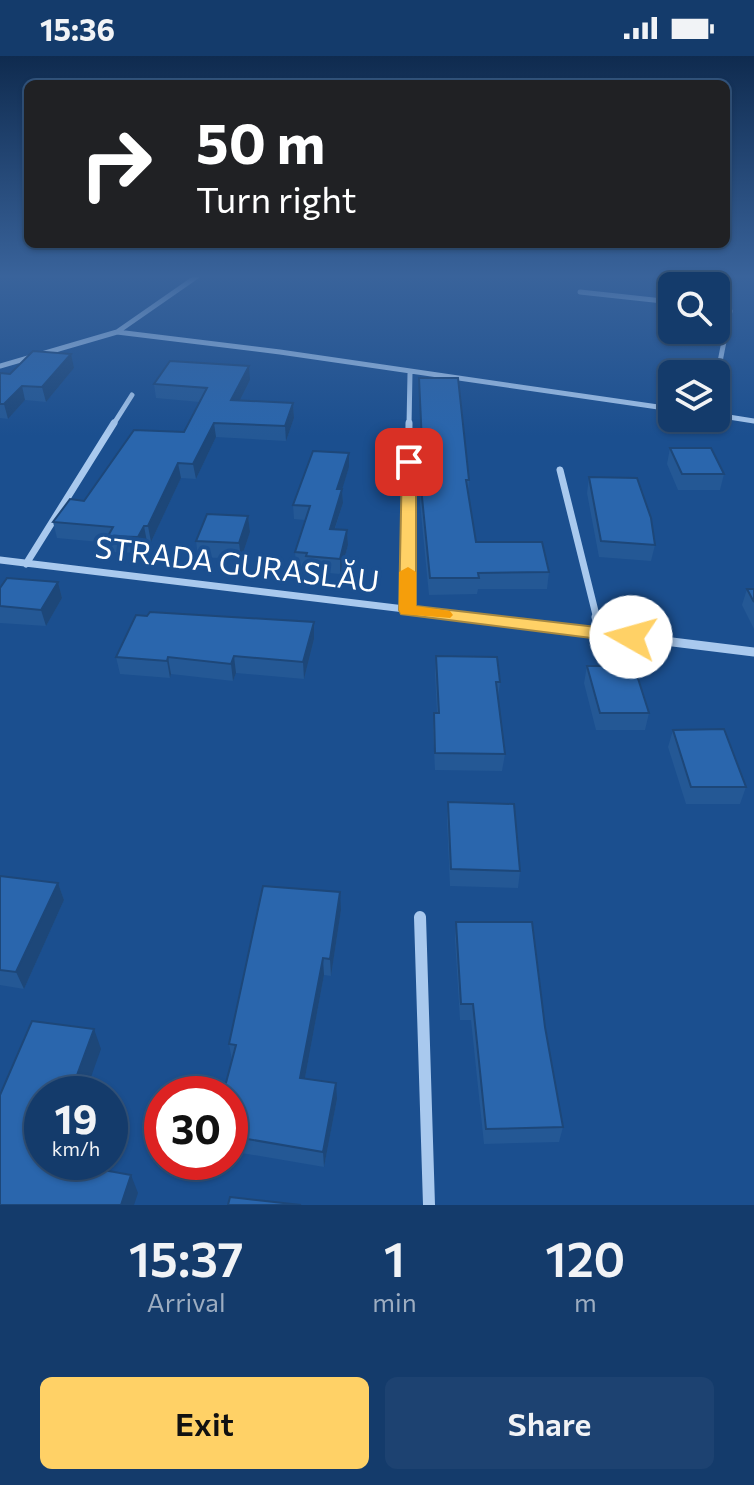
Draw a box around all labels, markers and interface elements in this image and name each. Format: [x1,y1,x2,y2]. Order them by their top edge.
text: 15:36 [40,10,115,47]
text: 50 m [196,107,325,176]
icon: right [64,112,168,216]
text: Turn right [196,176,357,220]
map controls [658,272,730,432]
button: search [658,272,730,344]
button: layers [658,360,730,432]
pin [375,428,443,496]
icon: arrive [387,440,431,484]
street label: STRADA GURASLĂU [93,527,382,598]
position arrow [589,595,673,679]
speed limit sign: 30 [144,1076,248,1180]
text: 19 [55,1093,97,1142]
text: km/h [52,1136,100,1160]
text: 15:37 [129,1228,244,1287]
text: 1 [384,1228,405,1287]
text: 120 [545,1228,625,1287]
text: Arrival [147,1286,226,1317]
text: min [372,1286,417,1317]
text: m [574,1286,597,1317]
button: Exit [40,1377,369,1469]
button: Share [385,1377,714,1469]

